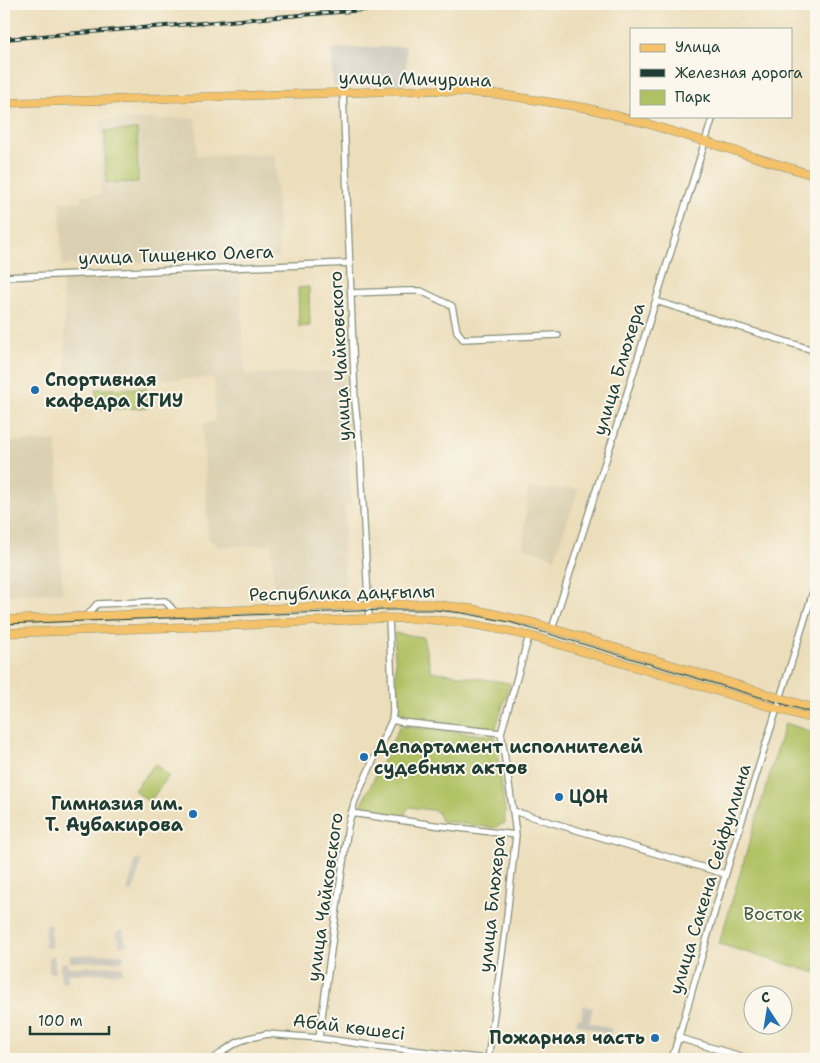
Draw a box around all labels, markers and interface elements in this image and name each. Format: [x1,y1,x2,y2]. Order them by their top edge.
legend [630,28,792,118]
text: Улица [675,37,721,57]
text: Железная дорога [675,63,803,83]
street label: улица Мичурина [338,66,492,92]
text: Парк [675,87,711,107]
street label: улица Тищенко Олега [78,240,274,270]
street label: улица Чайковского [324,270,356,442]
street label: улица Блюхера [587,300,651,438]
place label: Спортивная кафедра КГИУ [45,368,183,413]
marker: Спортивная кафедра КГИУ [29,384,41,396]
street label: Республика даңғылы [249,579,435,607]
place label: Департамент исполнителей судебных актов [374,735,643,780]
marker: Департамент исполнителей судебных актов [358,751,370,763]
street label: улица Сакена Сейфуллина [663,761,757,997]
place label: ЦОН [569,785,608,809]
marker: ЦОН [553,791,565,803]
place label: Гимназия им. Т. Аубакирова [45,792,184,837]
marker: Гимназия им. Т. Аубакирова [187,808,199,820]
street label: улица Чайковского [301,811,349,983]
street label: улица Блюхера [473,834,511,974]
park label: Восток [743,902,803,926]
north arrow [742,986,792,1036]
text: С [759,988,771,1007]
scale bar [30,1003,109,1035]
street label: Абай көшесі [292,1008,406,1046]
text: 100 m [38,1011,83,1031]
place label: Пожарная часть [489,1026,645,1050]
marker: Пожарная часть [649,1032,661,1044]

